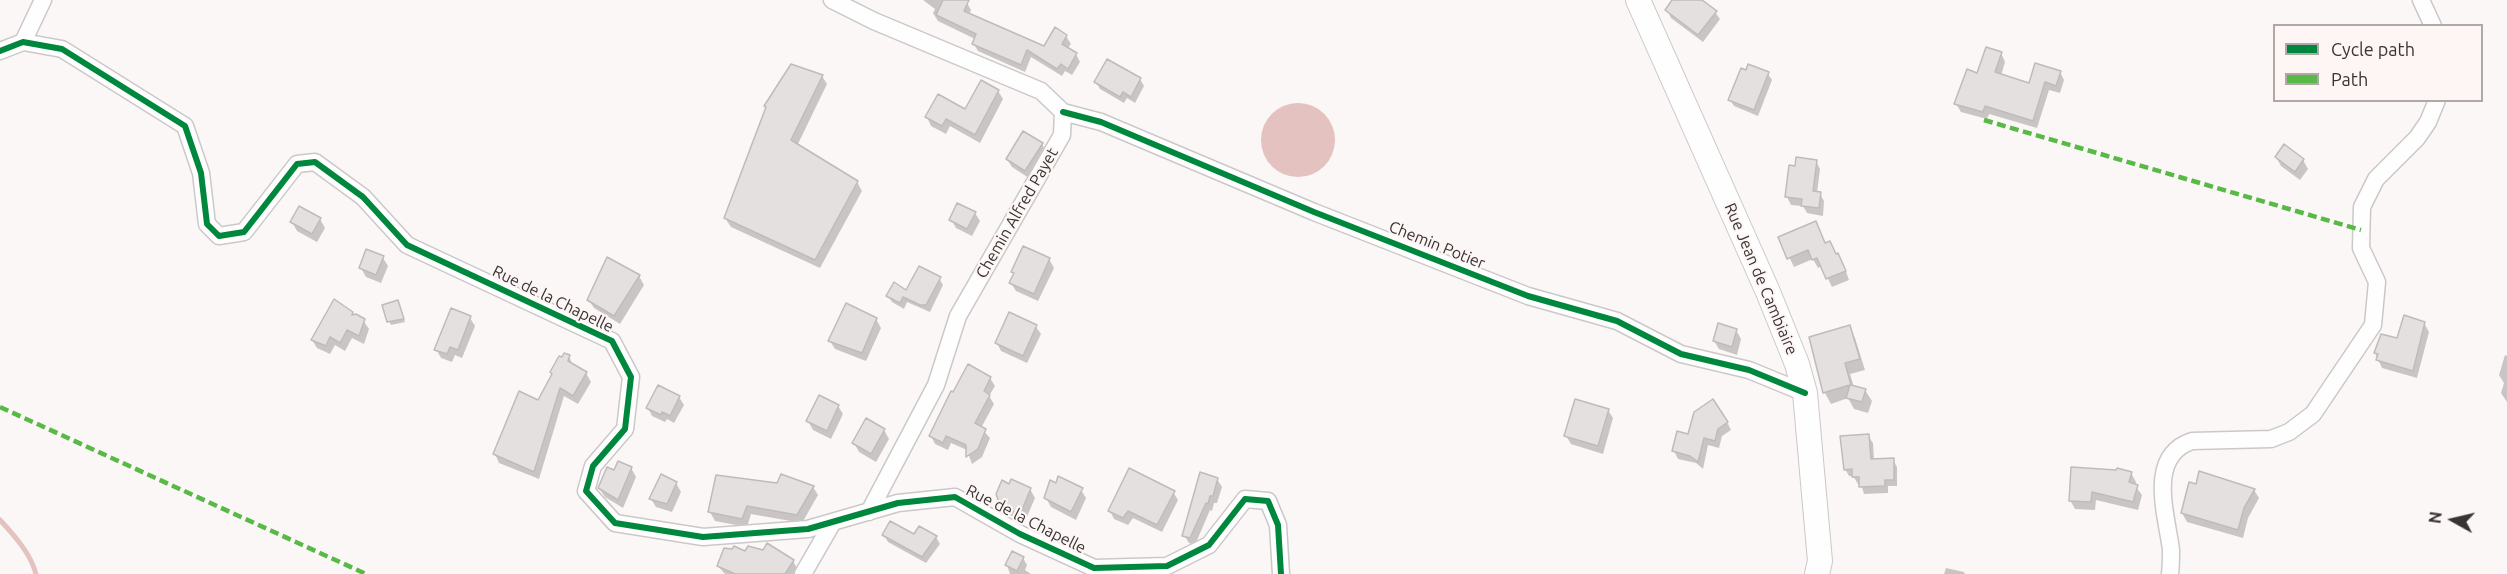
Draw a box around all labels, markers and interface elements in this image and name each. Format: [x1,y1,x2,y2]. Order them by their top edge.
legend [2273,24,2483,102]
text: Cycle path [2331,39,2415,59]
text: Path [2331,69,2368,89]
street label: Chemin Alfred Payet [972,144,1062,282]
street label: Rue Jean de Cambiaire [1720,200,1802,358]
street label: Chemin Potier [1386,217,1488,273]
street label: Rue de la Chapelle [489,261,617,337]
street label: Rue de la Chapelle [963,480,1089,558]
north arrow [2423,490,2483,550]
text: N [2425,510,2445,525]

